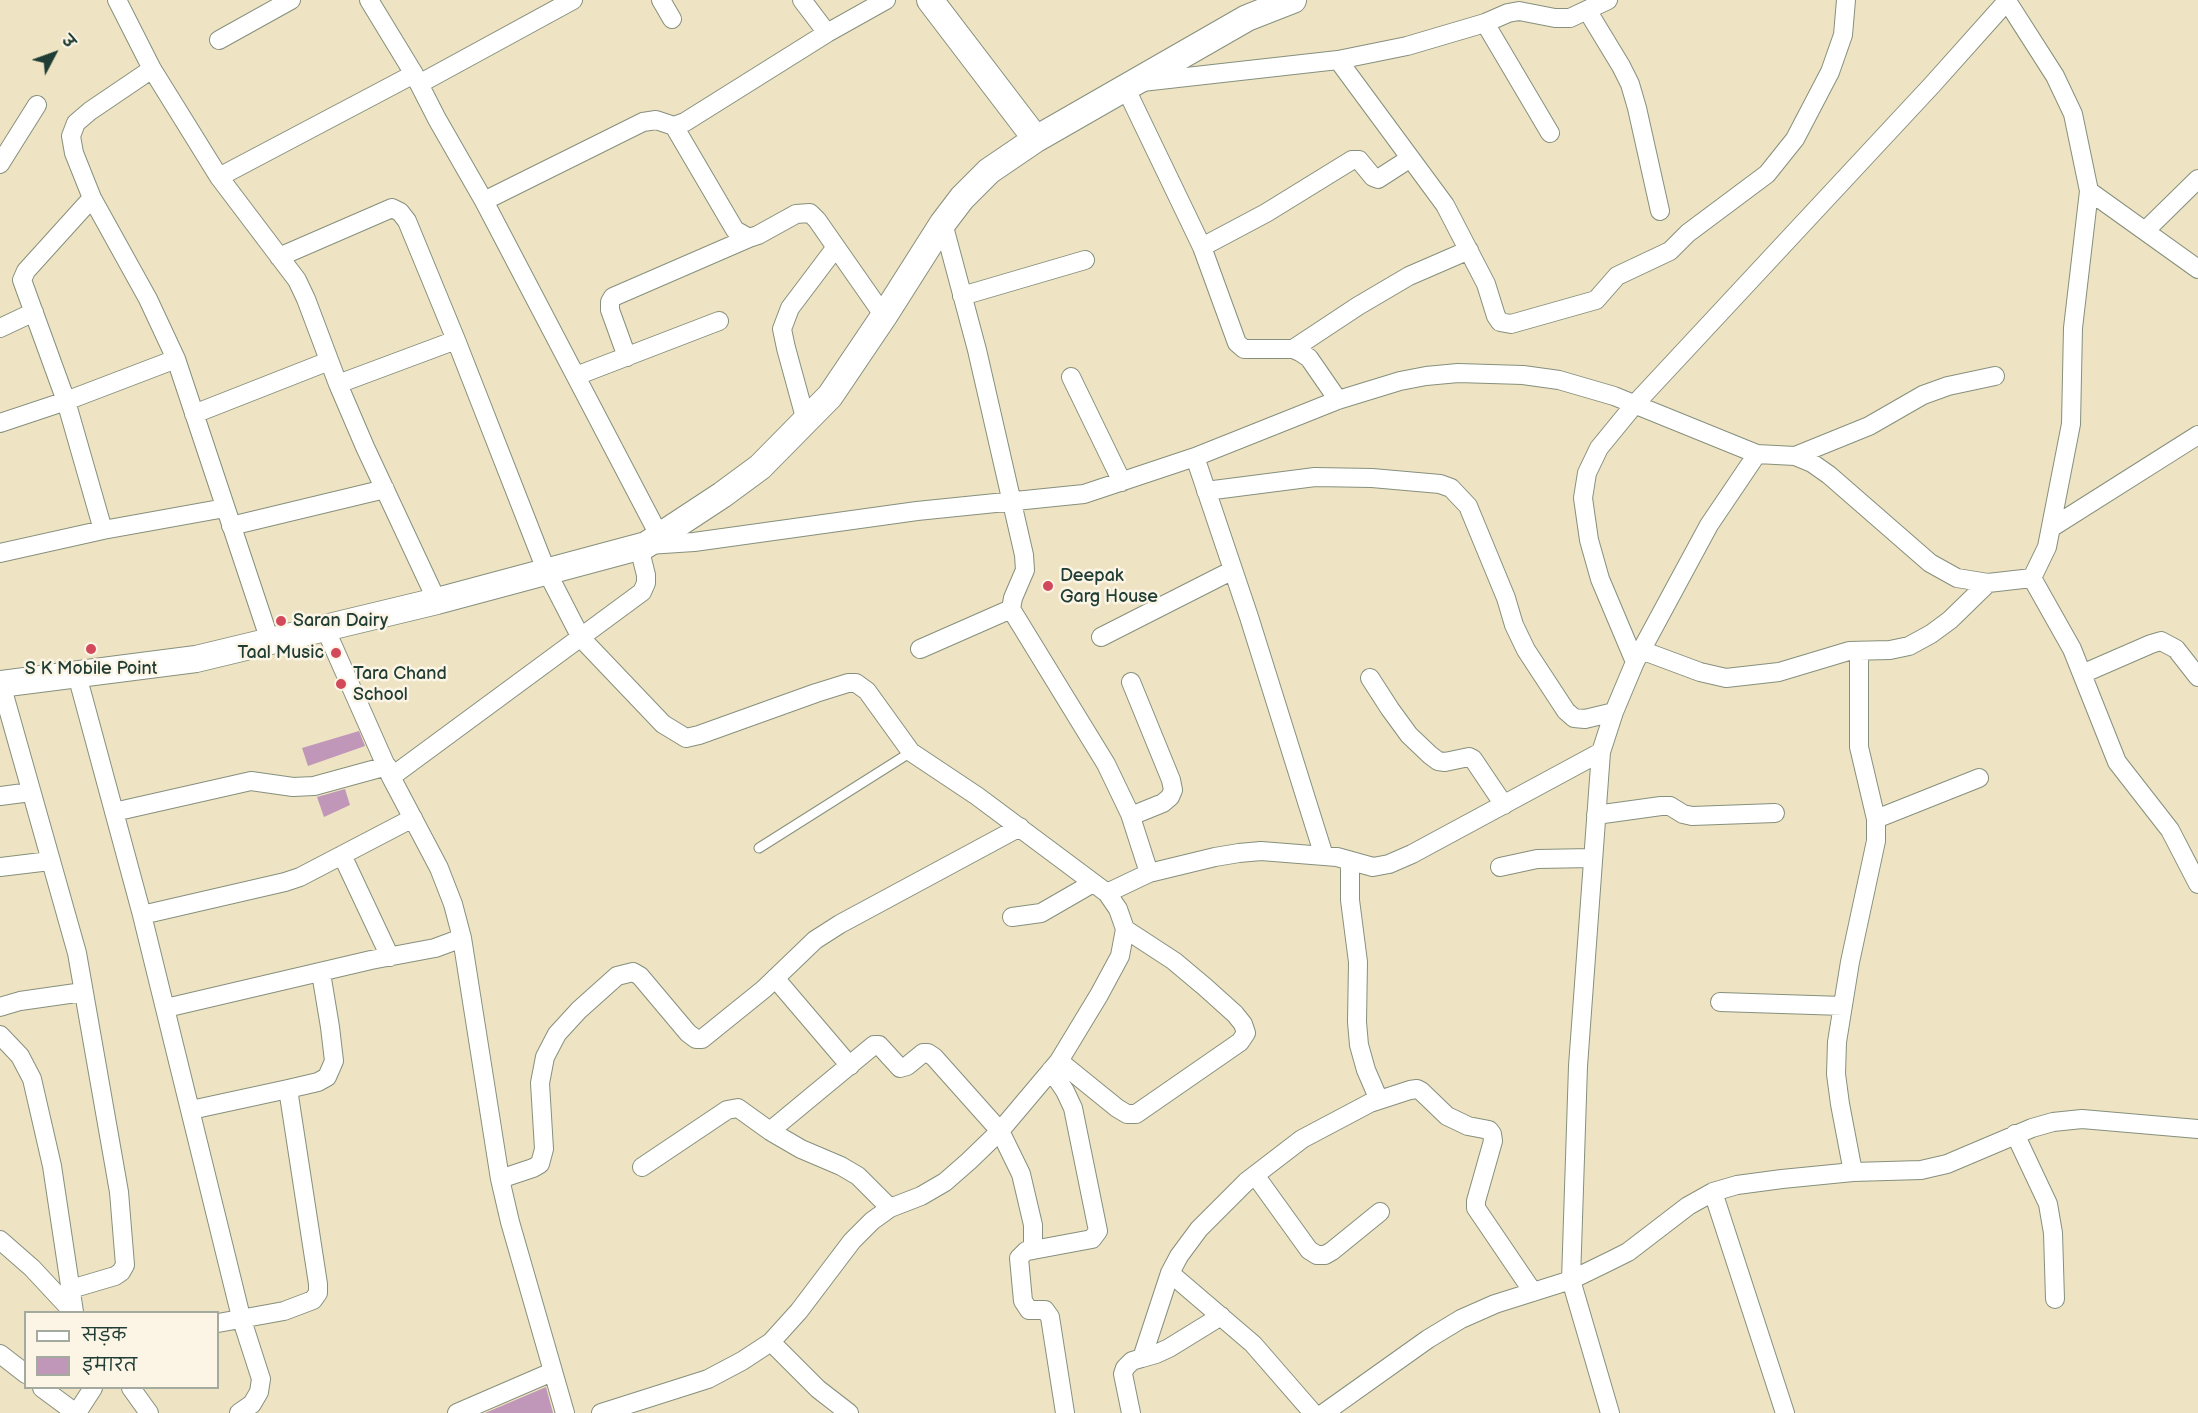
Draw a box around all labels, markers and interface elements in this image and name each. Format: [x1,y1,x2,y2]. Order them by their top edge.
north arrow [24,24,84,84]
text: उ [57,32,79,52]
place label: Deepak Garg House [1060,565,1158,608]
marker: Deepak Garg House [1041,579,1055,593]
place label: Saran Dairy [293,610,388,632]
marker: Saran Dairy [274,614,288,628]
marker: S K Mobile Point [84,642,98,656]
place label: Taal Music [238,642,324,664]
marker: Taal Music [329,646,343,660]
place label: S K Mobile Point [25,658,157,680]
place label: Tara Chand School [353,663,447,706]
marker: Tara Chand School [334,677,348,691]
legend [24,1311,219,1389]
text: सड़क [82,1325,126,1346]
text: इमारत [82,1355,137,1376]

